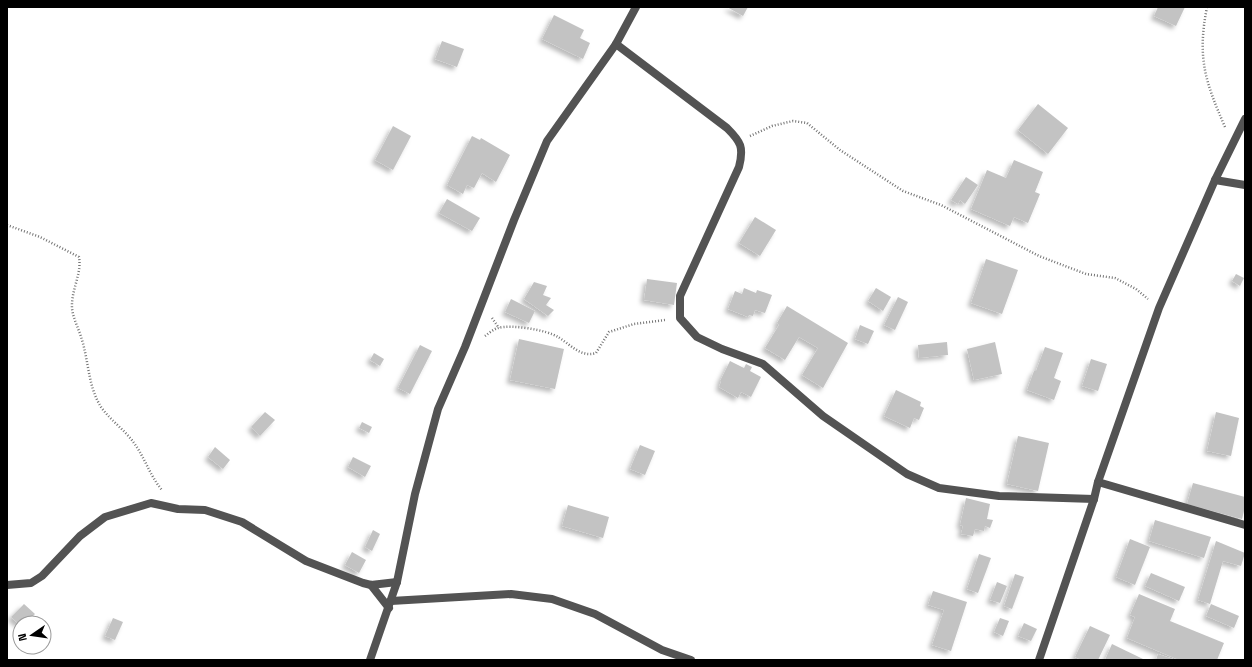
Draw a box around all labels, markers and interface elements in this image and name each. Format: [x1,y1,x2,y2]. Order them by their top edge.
north arrow [12,615,52,655]
text: N [15,632,30,642]

